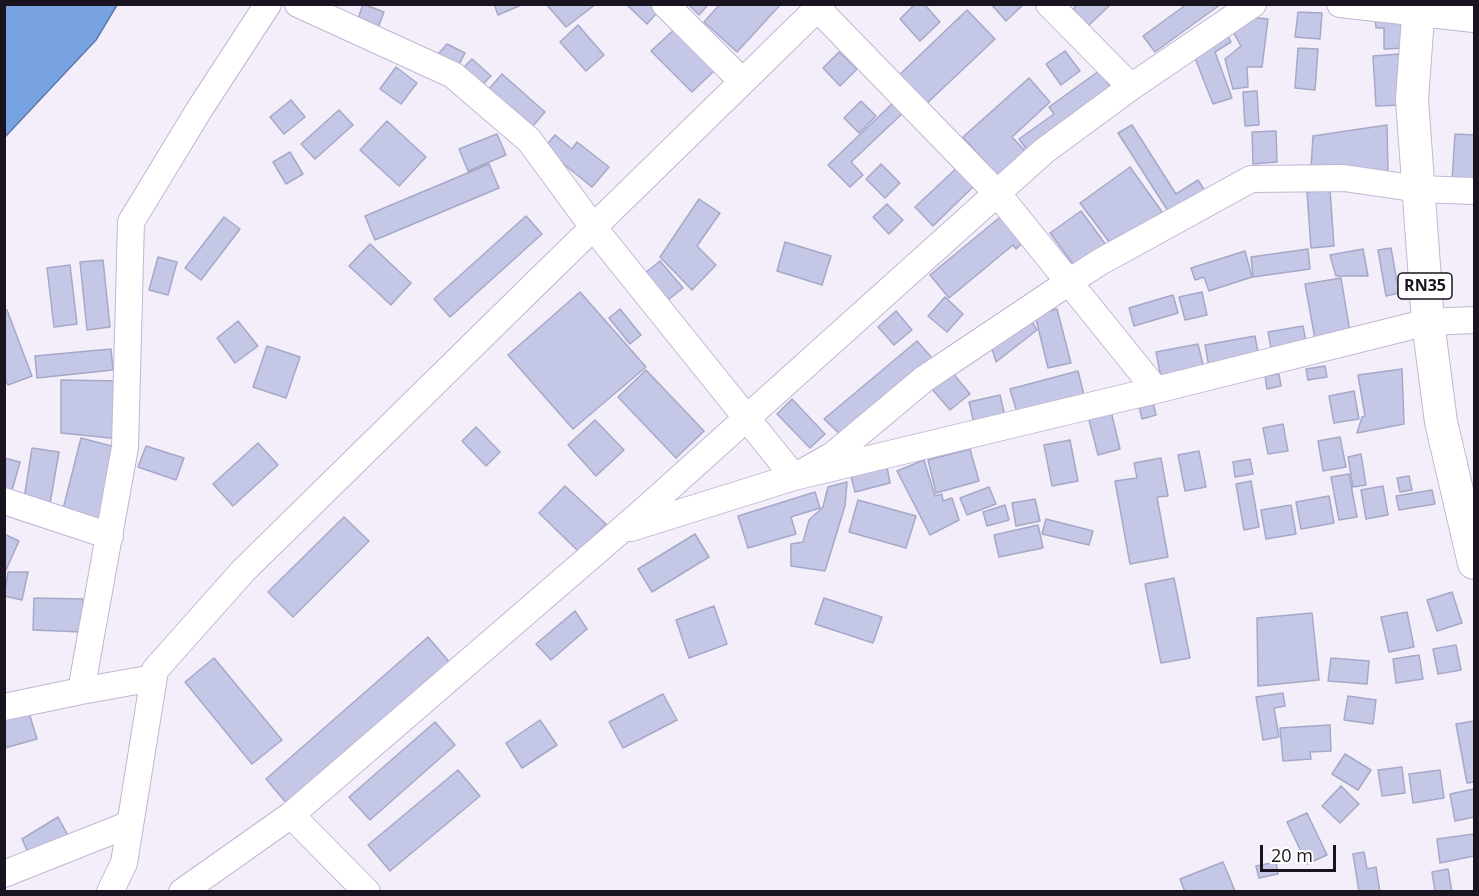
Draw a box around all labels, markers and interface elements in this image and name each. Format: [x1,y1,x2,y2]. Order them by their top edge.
road number: RN35 [1398,273,1452,299]
scale bar [1263,833,1340,871]
text: 20 m [1271,843,1313,867]

